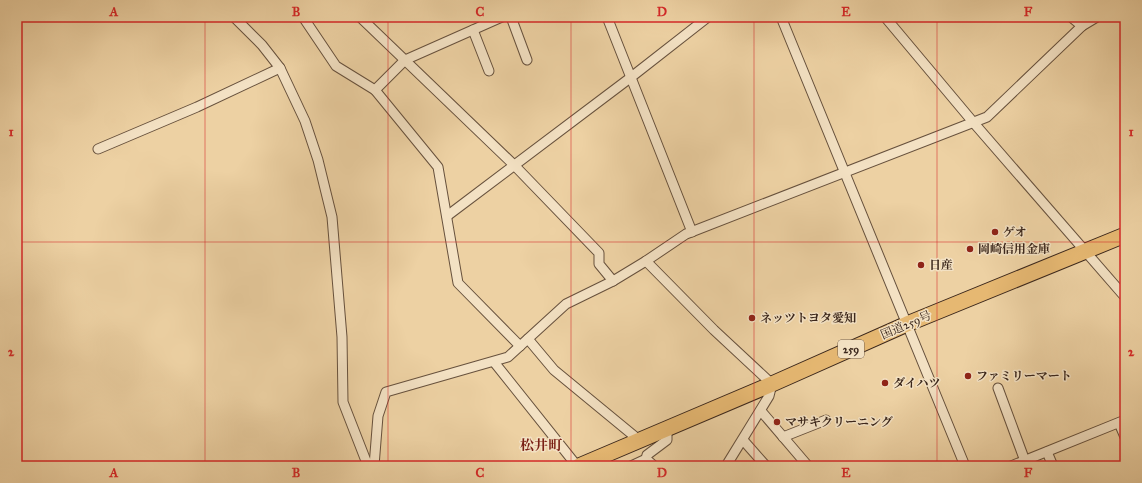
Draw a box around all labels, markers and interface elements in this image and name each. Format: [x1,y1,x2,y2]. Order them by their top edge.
text: A [109,4,119,20]
text: B [292,4,301,20]
text: C [476,4,485,20]
text: D [657,4,667,20]
text: E [841,4,851,20]
text: F [1024,4,1033,20]
text: 1 [8,124,14,140]
text: 1 [1128,124,1134,140]
place label: ゲオ [1003,225,1027,239]
marker: ゲオ [990,227,1000,237]
place label: 岡崎信用金庫 [978,242,1050,256]
marker: 岡崎信用金庫 [965,244,975,254]
place label: 日産 [929,258,953,272]
marker: 日産 [916,260,926,270]
street label: 国道259号 [878,308,934,342]
place label: ネッツトヨタ愛知 [760,311,856,325]
marker: ネッツトヨタ愛知 [747,313,757,323]
road number: 259 [838,340,864,358]
text: 2 [8,344,15,360]
text: 2 [1128,344,1135,360]
place label: ファミリーマート [976,369,1072,383]
marker: ファミリーマート [963,371,973,381]
place label: ダイハツ [893,376,941,390]
marker: ダイハツ [880,378,890,388]
place label: マサキクリーニング [785,415,893,429]
marker: マサキクリーニング [772,417,782,427]
district label: 松井町 [520,437,563,454]
text: A [109,465,119,481]
text: B [292,465,301,481]
text: C [476,465,485,481]
text: D [657,465,667,481]
text: E [841,465,851,481]
text: F [1024,465,1033,481]

